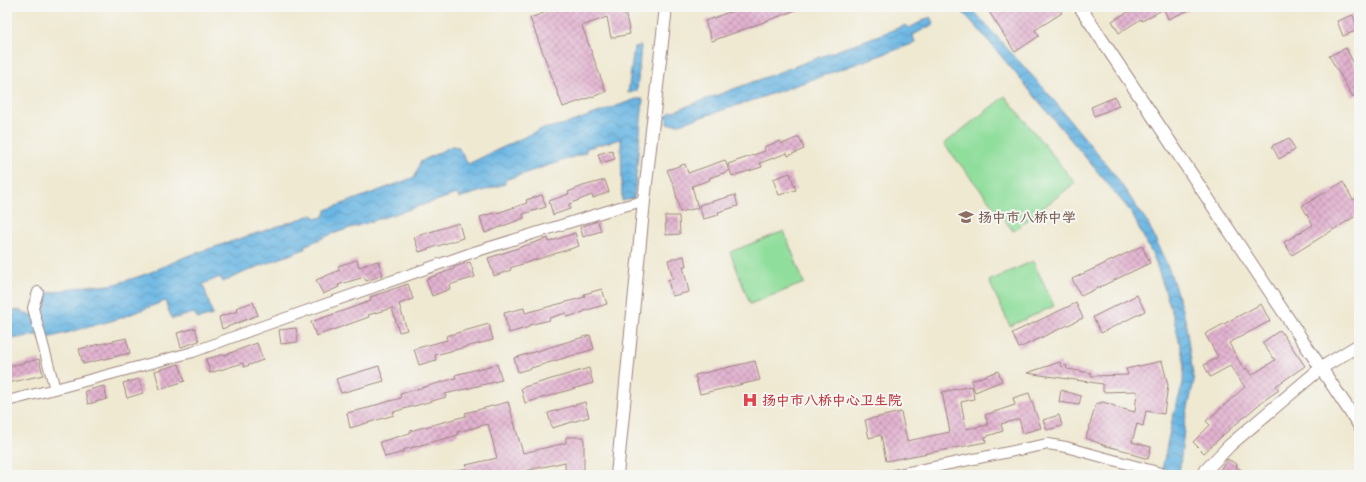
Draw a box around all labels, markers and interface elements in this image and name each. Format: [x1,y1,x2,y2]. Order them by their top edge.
school or university icon: 扬中市八桥中学 [957,208,975,226]
place label: 扬中市八桥中学 [978,208,1076,226]
hospital icon: 扬中市八桥中心卫生院 [741,391,759,409]
place label: 扬中市八桥中心卫生院 [762,391,902,409]

